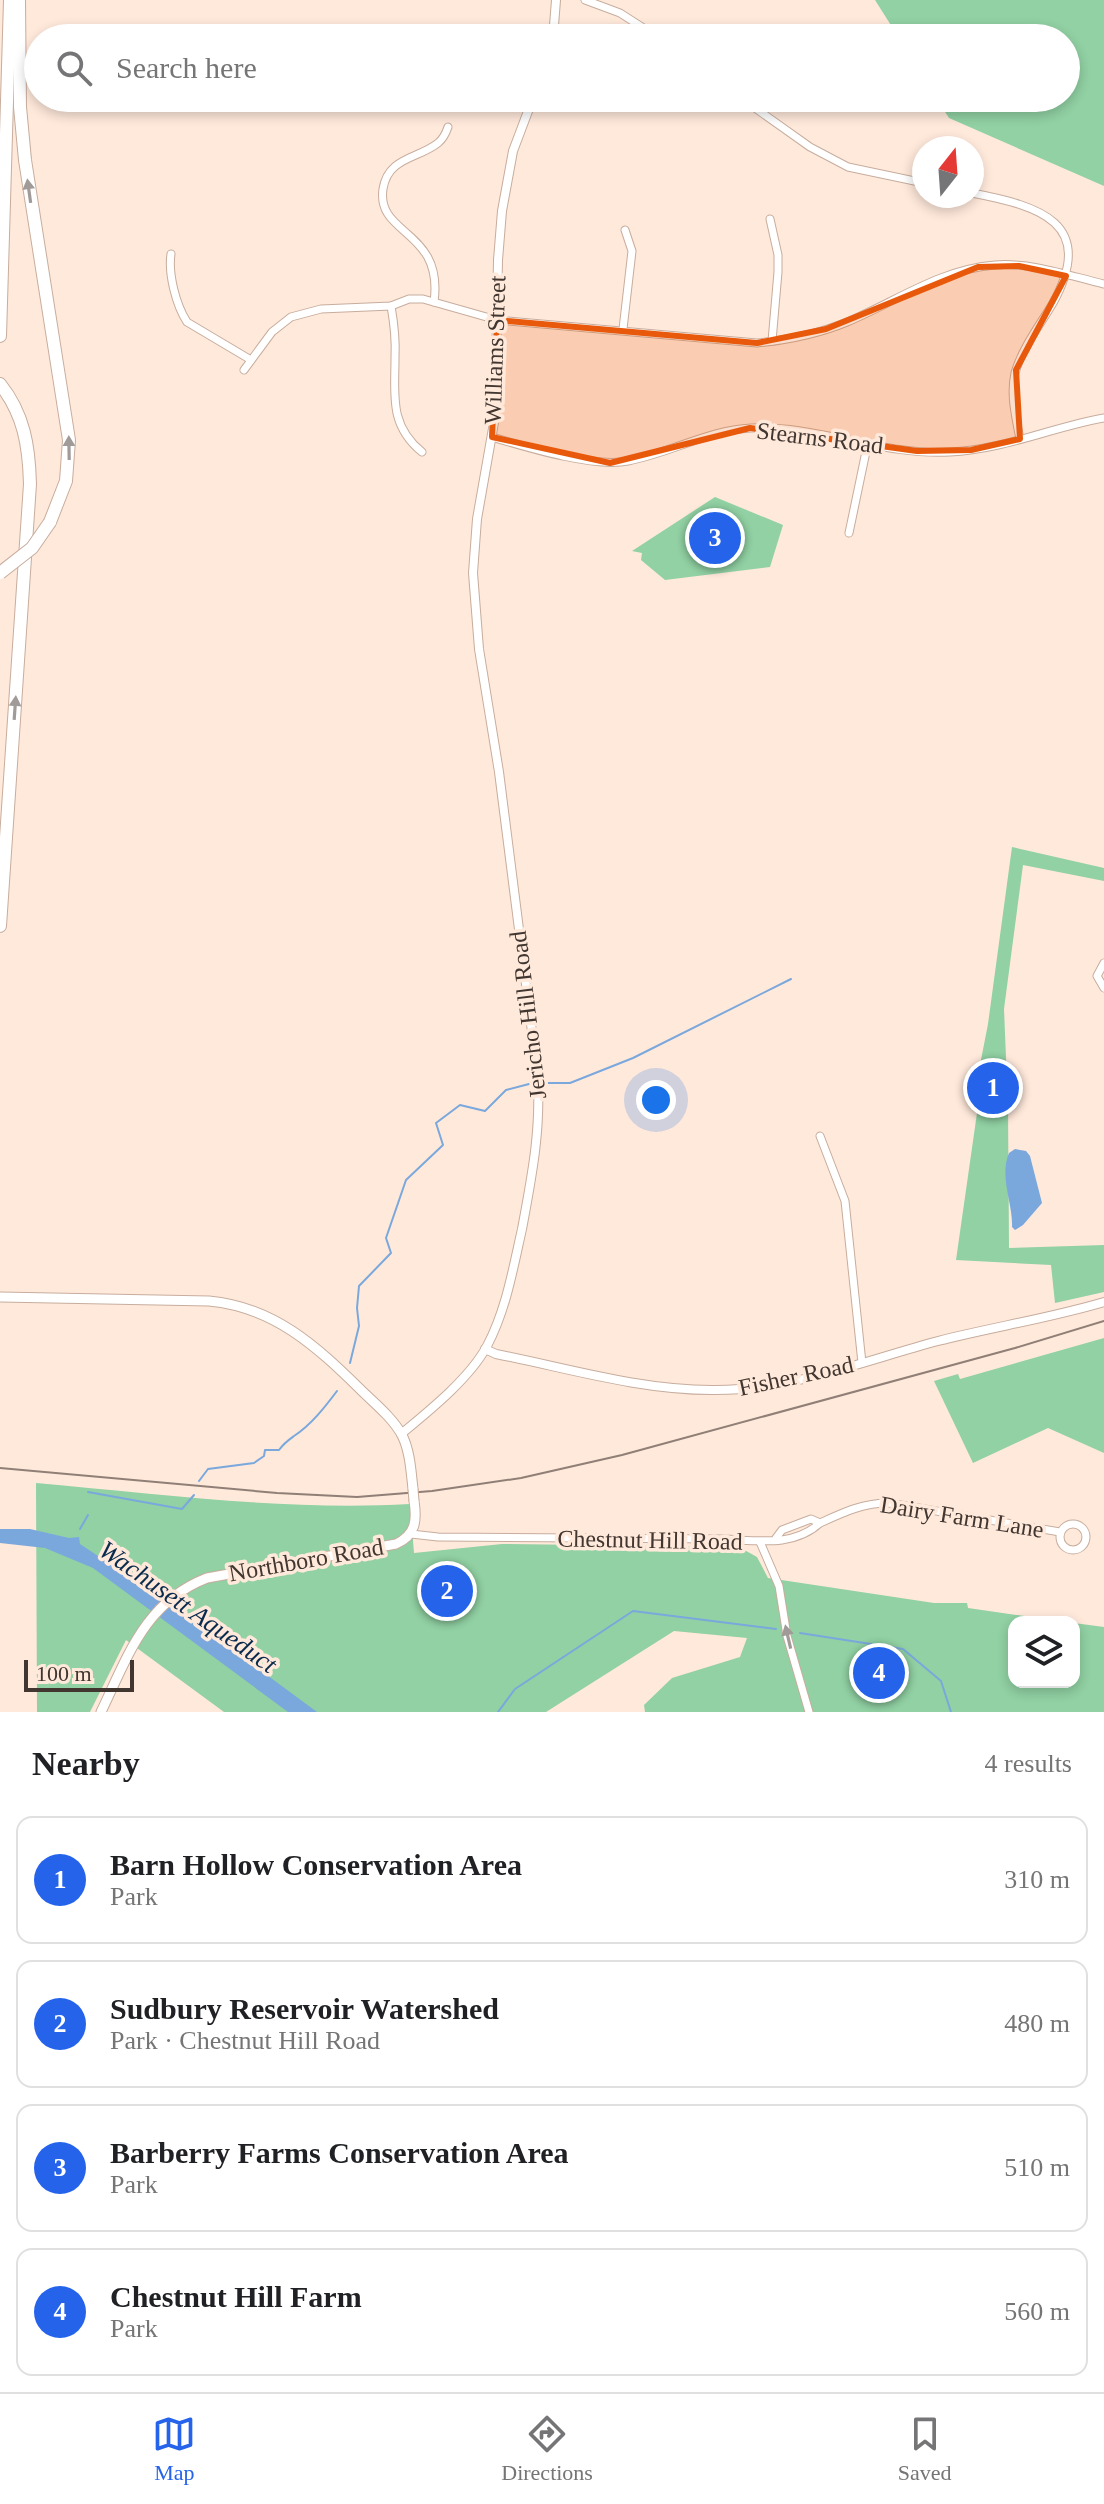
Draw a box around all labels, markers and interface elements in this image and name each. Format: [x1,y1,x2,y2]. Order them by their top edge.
search box [24,24,1080,112]
icon: search [52,46,96,90]
text: Search here [116,51,257,84]
north arrow [912,136,984,208]
one-way arrow [22,178,35,203]
street label: Williams Street [479,275,511,425]
street label: Stearns Road [755,417,885,459]
one-way arrow [62,435,75,460]
pin: 3 [689,508,741,568]
one-way arrow [9,695,22,720]
street label: Jericho Hill Road [505,929,551,1101]
pin: 1 [967,1058,1019,1118]
your location [636,1080,676,1120]
street label: Fisher Road [736,1351,856,1401]
street label: Dairy Farm Lane [878,1491,1046,1543]
street label: Chestnut Hill Road [557,1525,743,1555]
street label: Northboro Road [227,1534,385,1586]
water label: Wachusett Aqueduct [94,1535,283,1680]
pin: 2 [421,1561,473,1621]
map controls [1008,1616,1080,1688]
button: layers [1008,1616,1080,1688]
one-way arrow [781,1624,794,1649]
pin: 4 [853,1643,905,1703]
scale bar [24,1656,134,1692]
text: 100 m [36,1661,92,1686]
text: Nearby [32,1745,140,1782]
text: 4 results [985,1749,1072,1778]
text: Barn Hollow Conservation Area [110,1848,522,1881]
text: 1 [54,1865,67,1894]
text: 310 m [1004,1865,1070,1894]
text: Park [110,1882,158,1911]
text: Sudbury Reservoir Watershed [110,1992,499,2025]
text: 2 [54,2009,67,2038]
text: 480 m [1004,2009,1070,2038]
text: Park · Chestnut Hill Road [110,2026,380,2055]
text: Barberry Farms Conservation Area [110,2136,569,2169]
text: 3 [54,2153,67,2182]
text: 510 m [1004,2153,1070,2182]
text: Park [110,2170,158,2199]
text: Chestnut Hill Farm [110,2280,362,2313]
text: 4 [54,2297,67,2326]
text: 560 m [1004,2297,1070,2326]
text: Park [110,2314,158,2343]
tab: Map [152,2412,196,2486]
tab: Directions [501,2412,593,2486]
tab: Saved [898,2412,952,2486]

